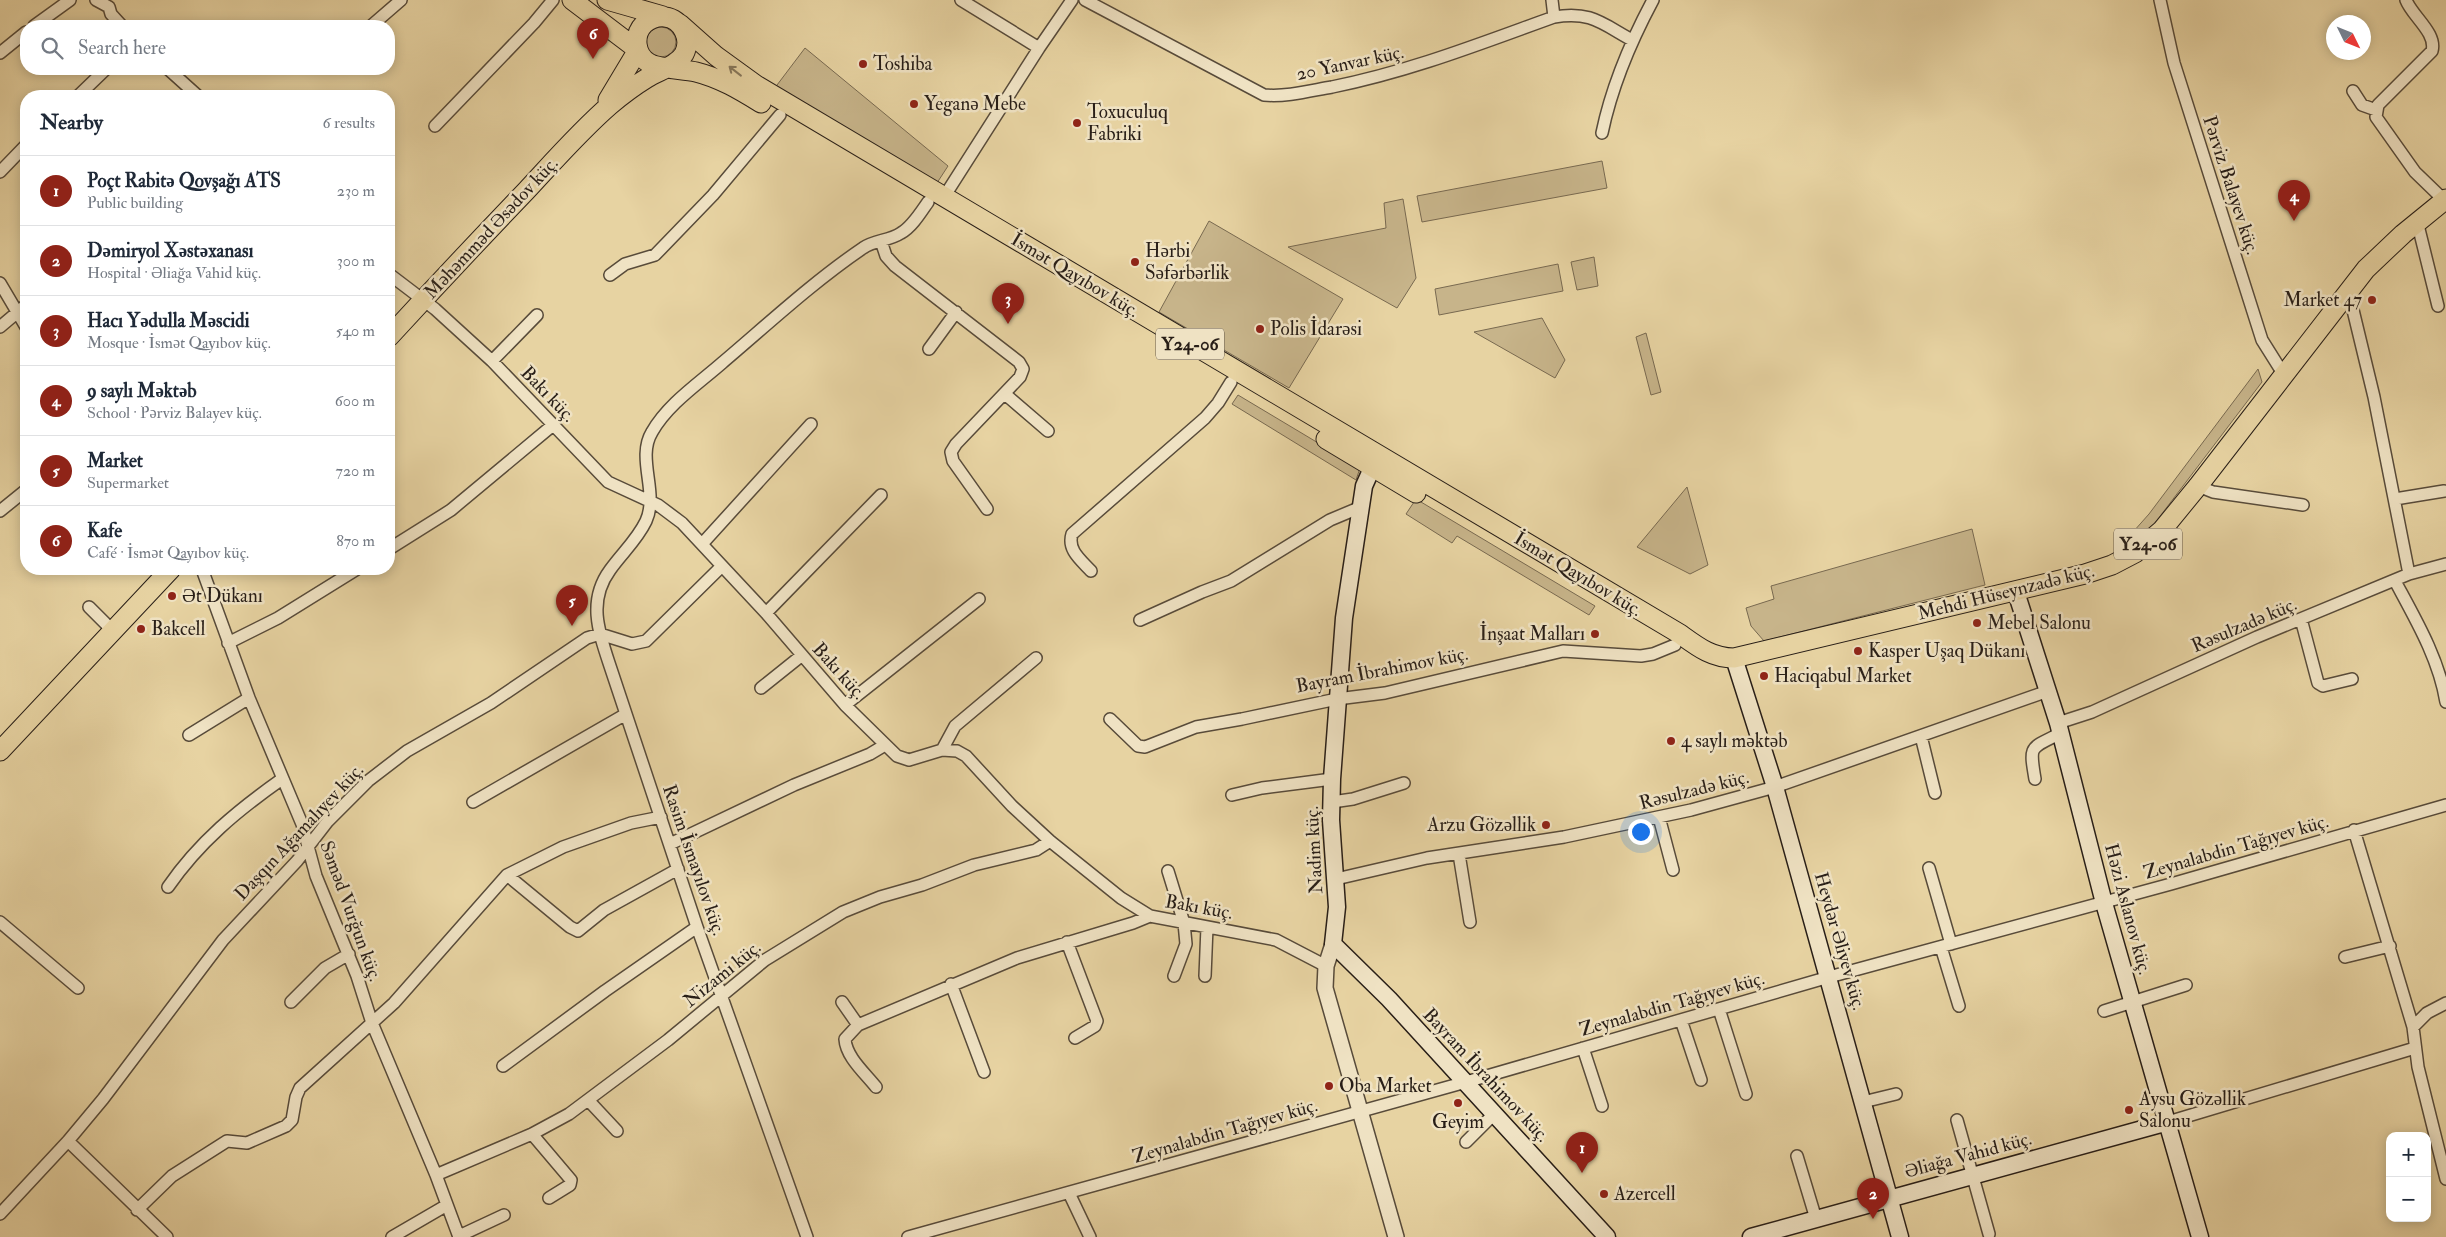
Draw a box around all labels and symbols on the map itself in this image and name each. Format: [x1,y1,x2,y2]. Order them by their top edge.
north arrow [2326,15,2371,60]
pin: 6 [577,18,609,59]
street label: 20 Yanvar küç. [1294,40,1406,86]
place label: Toshiba [873,52,933,76]
marker: Toshiba [857,58,869,70]
one-way arrow [729,65,742,76]
place label: Yeganə Mebe [924,92,1026,116]
marker: Yeganə Mebe [908,98,920,110]
place label: Toxuculuq Fabriki [1087,100,1168,146]
street label: Pərviz Balayev küç. [2197,113,2265,257]
marker: Toxuculuq Fabriki [1071,117,1083,129]
street label: Məhəmməd Əsədov küç. [419,152,563,304]
pin: 4 [2278,180,2310,221]
street label: İsmət Qayıbov küç. [1007,226,1144,323]
place label: Hərbi Səfərbərlik [1145,239,1229,285]
marker: Hərbi Səfərbərlik [1129,256,1141,268]
pin: 3 [992,283,1024,324]
place label: Market 47 [2283,288,2362,312]
marker: Market 47 [2366,294,2378,306]
place label: Polis İdarəsi [1270,316,1362,341]
marker: Polis İdarəsi [1254,323,1266,335]
road number: Y24-06 [1156,328,1224,359]
street label: Bakı küç. [516,361,580,427]
street label: İsmət Qayıbov küç. [1510,525,1647,622]
road number: Y24-06 [2114,528,2182,560]
street label: Mehdi Hüseynzadə küç. [1915,558,2097,626]
place label: Ət Dükanı [182,584,263,608]
pin: 5 [556,585,588,626]
marker: Ət Dükanı [166,590,178,602]
street label: Rəsulzadə küç. [2188,592,2300,658]
place label: Mebel Salonu [1987,611,2091,635]
place label: Bakcell [151,617,205,641]
marker: Mebel Salonu [1971,617,1983,629]
place label: İnşaat Malları [1479,621,1585,646]
marker: Bakcell [135,623,147,635]
marker: İnşaat Malları [1589,628,1601,640]
street label: Bakı küç. [807,637,871,705]
place label: Kasper Uşaq Dükanı [1868,639,2025,664]
street label: Bayram İbrahimov küç. [1294,641,1470,698]
marker: Kasper Uşaq Dükanı [1852,645,1864,657]
place label: Haciqabul Market [1774,664,1912,688]
marker: Haciqabul Market [1758,670,1770,682]
place label: 4 saylı məktəb [1681,729,1788,753]
marker: 4 saylı məktəb [1665,735,1677,747]
street label: Daşqın Ağamalıyev küç. [229,758,369,906]
street label: Rəsulzadə küç. [1637,765,1751,815]
street label: Rasim İsmayılov küç. [657,781,732,939]
street label: Nadim küç. [1300,806,1328,894]
street label: Zeynalabdin Tağıyev küç. [2141,809,2331,885]
place label: Arzu Gözəllik [1426,813,1536,837]
marker: Arzu Gözəllik [1540,819,1552,831]
your location [1628,819,1654,845]
street label: Səməd Vurğun küç. [314,837,388,985]
street label: Həzi Aslanov küç. [2099,841,2157,977]
street label: Heydər Əliyev küç. [1809,869,1871,1013]
street label: Bakı küç. [1163,889,1235,925]
street label: Nizami küç. [678,935,766,1013]
street label: Zeynalabdin Tağıyev küç. [1577,966,1767,1042]
street label: Bayram İbrahimov küç. [1418,1002,1555,1147]
place label: Oba Market [1339,1074,1432,1098]
marker: Oba Market [1323,1080,1335,1092]
place label: Aysu Gözəllik Salonu [2138,1087,2246,1133]
street label: Zeynalabdin Tağıyev küç. [1130,1093,1320,1169]
marker: Geyim [1452,1097,1464,1109]
marker: Aysu Gözəllik Salonu [2123,1104,2135,1116]
place label: Geyim [1432,1110,1484,1134]
street label: Əliağa Vahid küç. [1902,1126,2034,1184]
pin: 1 [1566,1132,1598,1173]
pin: 2 [1857,1178,1889,1219]
place label: Azercell [1613,1182,1676,1206]
marker: Azercell [1598,1188,1610,1200]

